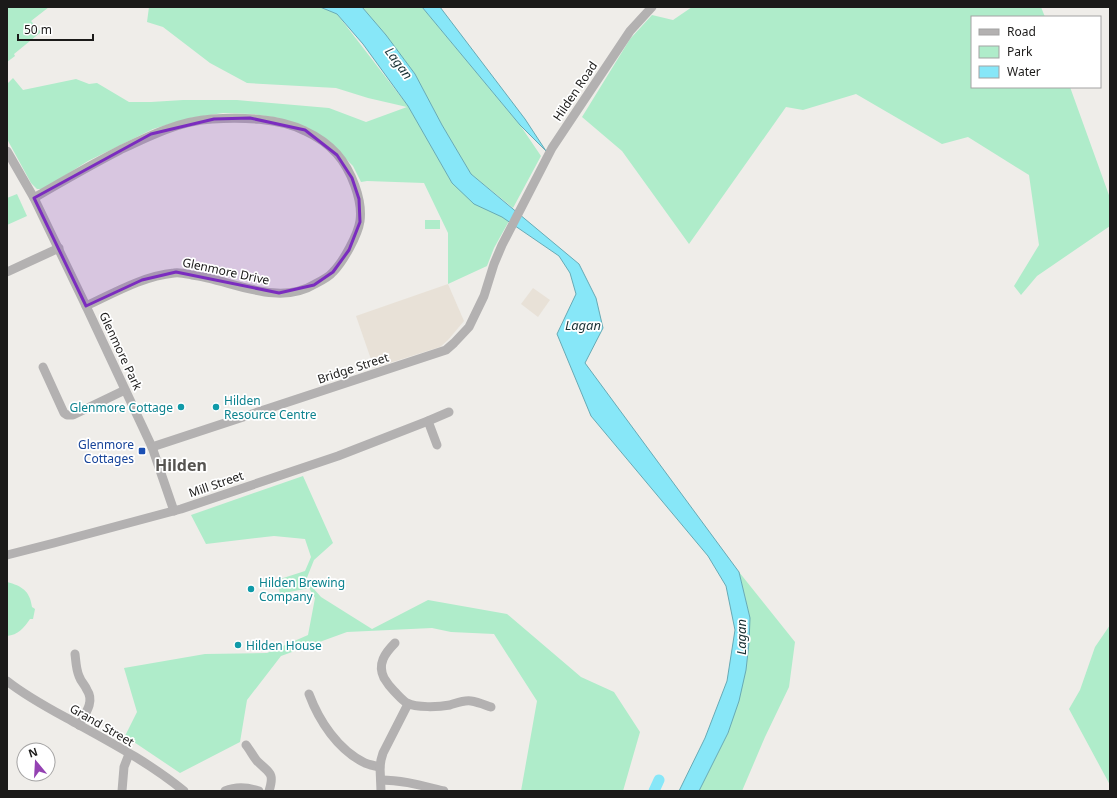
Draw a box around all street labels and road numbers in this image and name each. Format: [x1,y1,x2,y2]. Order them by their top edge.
street label: Hilden Road [549,58,601,124]
street label: Glenmore Drive [181,253,271,289]
street label: Glenmore Park [95,309,147,393]
street label: Bridge Street [315,348,391,388]
street label: Mill Street [186,467,246,501]
street label: Grand Street [67,700,138,751]

